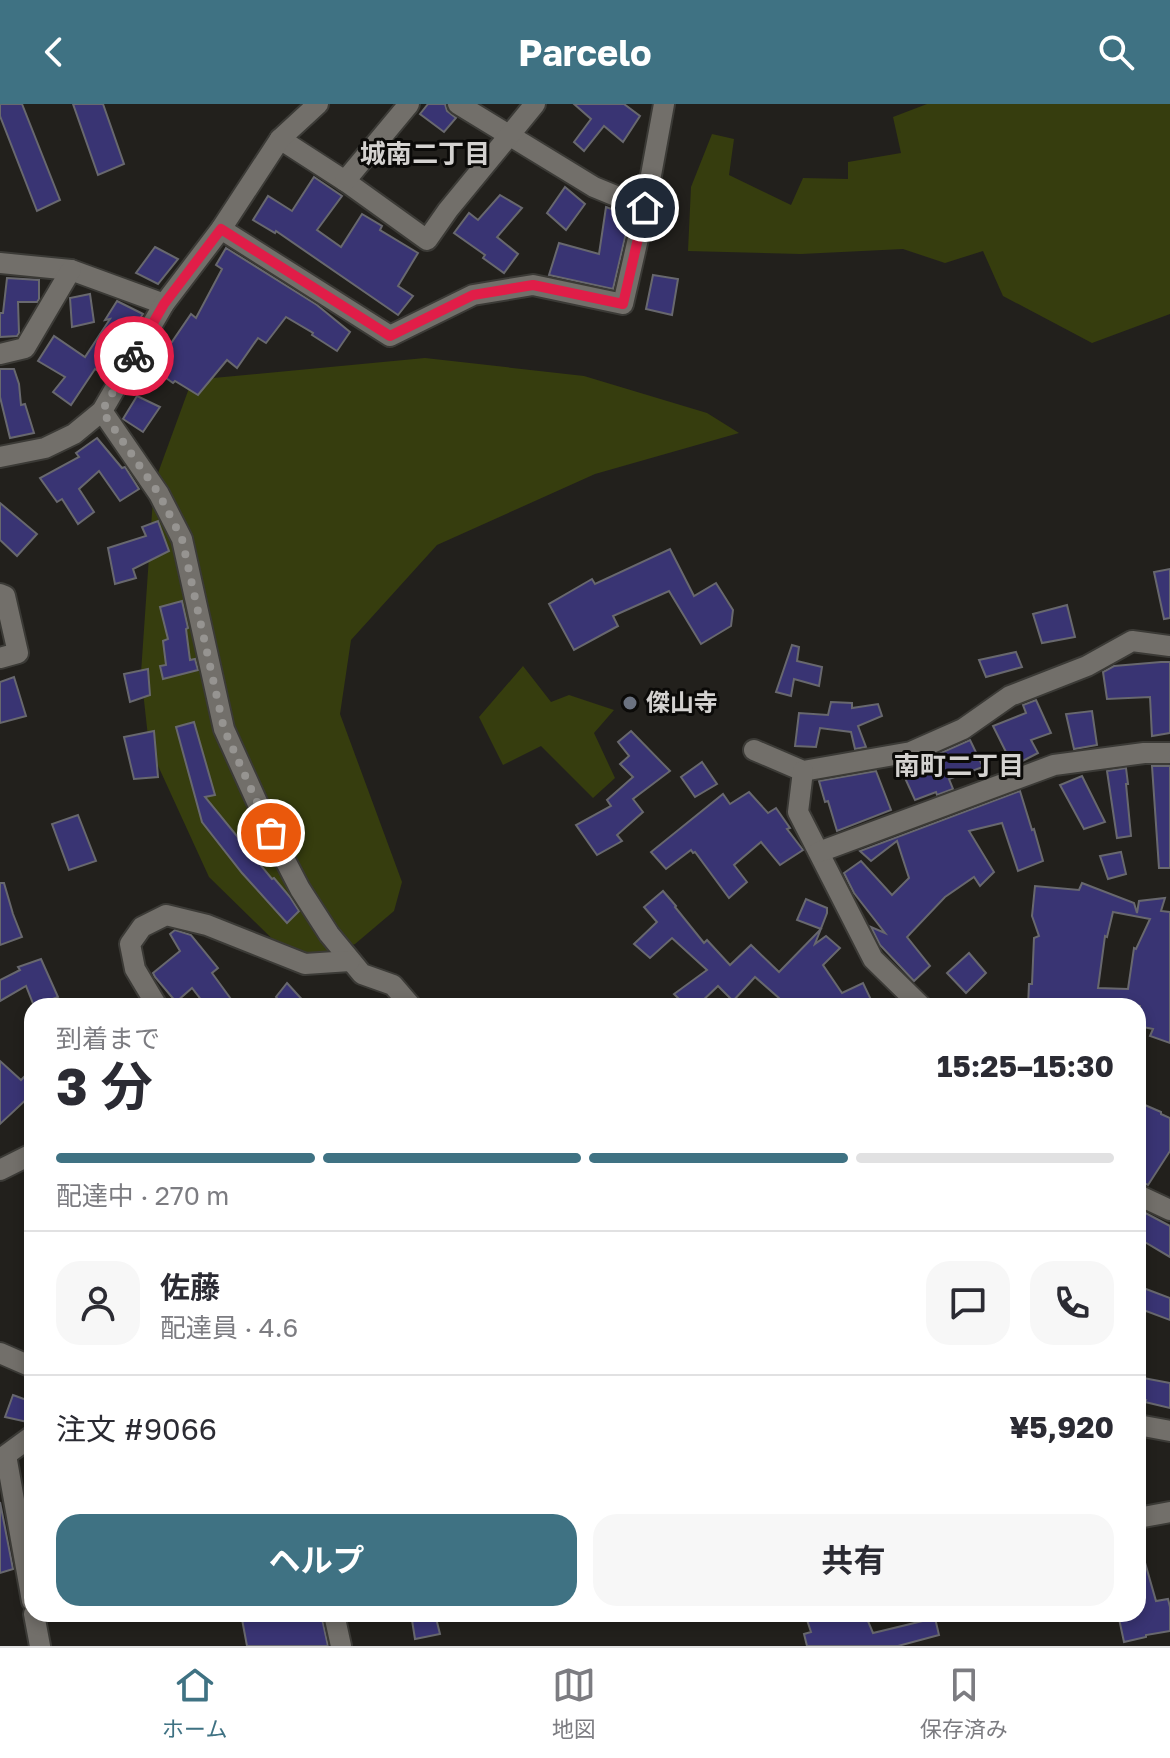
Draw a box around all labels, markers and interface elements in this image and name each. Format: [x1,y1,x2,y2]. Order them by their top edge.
icon: back [32,30,76,74]
icon: search [1094,30,1138,74]
text: Parcelo [518,31,652,74]
district label: 城南二丁目 [360,138,490,169]
pin [611,174,679,242]
icon: home [623,186,667,230]
courier [94,316,174,396]
icon: bike [112,334,156,378]
place label: 傑山寺 [646,687,718,716]
marker: 傑山寺 [621,694,639,712]
district label: 南町二丁目 [894,750,1024,781]
pin [237,799,305,867]
icon: bag [249,811,293,855]
text: 到着まで [56,1023,160,1054]
text: 15:25–15:30 [937,1048,1114,1084]
text: 3 分 [56,1054,153,1116]
text: 配達中 · 270 m [56,1180,229,1211]
button: person [56,1261,140,1345]
button: chat [926,1261,1010,1345]
button: phone [1030,1261,1114,1345]
text: 佐藤 [160,1269,220,1305]
text: 配達員 · 4.6 [160,1312,298,1343]
text: ¥5,920 [1009,1409,1114,1445]
text: 注文 #9066 [56,1411,217,1447]
button: ヘルプ [56,1514,577,1606]
button: 共有 [593,1514,1114,1606]
tab: ホーム [162,1663,227,1743]
tab: 地図 [552,1663,596,1743]
tab: 保存済み [920,1663,1008,1743]

